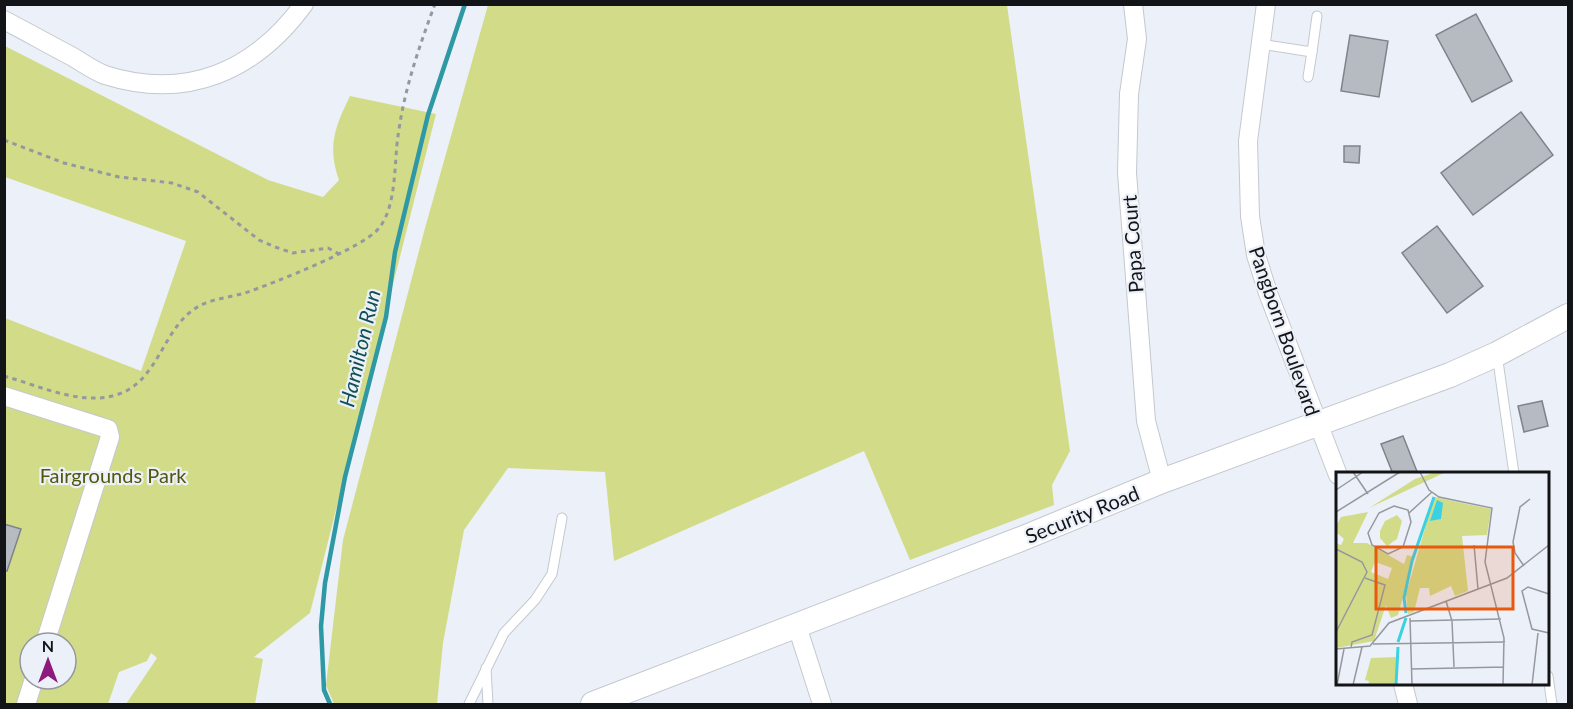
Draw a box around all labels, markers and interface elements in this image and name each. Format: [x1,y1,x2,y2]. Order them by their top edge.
street label: Papa Court [1117,194,1147,294]
street label: Pangborn Boulevard [1245,243,1325,419]
water label: Hamilton Run [333,287,385,409]
park label: Fairgrounds Park [40,463,187,487]
inset map [1336,472,1549,685]
street label: Security Road [1022,480,1142,548]
north arrow [18,631,78,691]
text: N [42,636,54,655]

